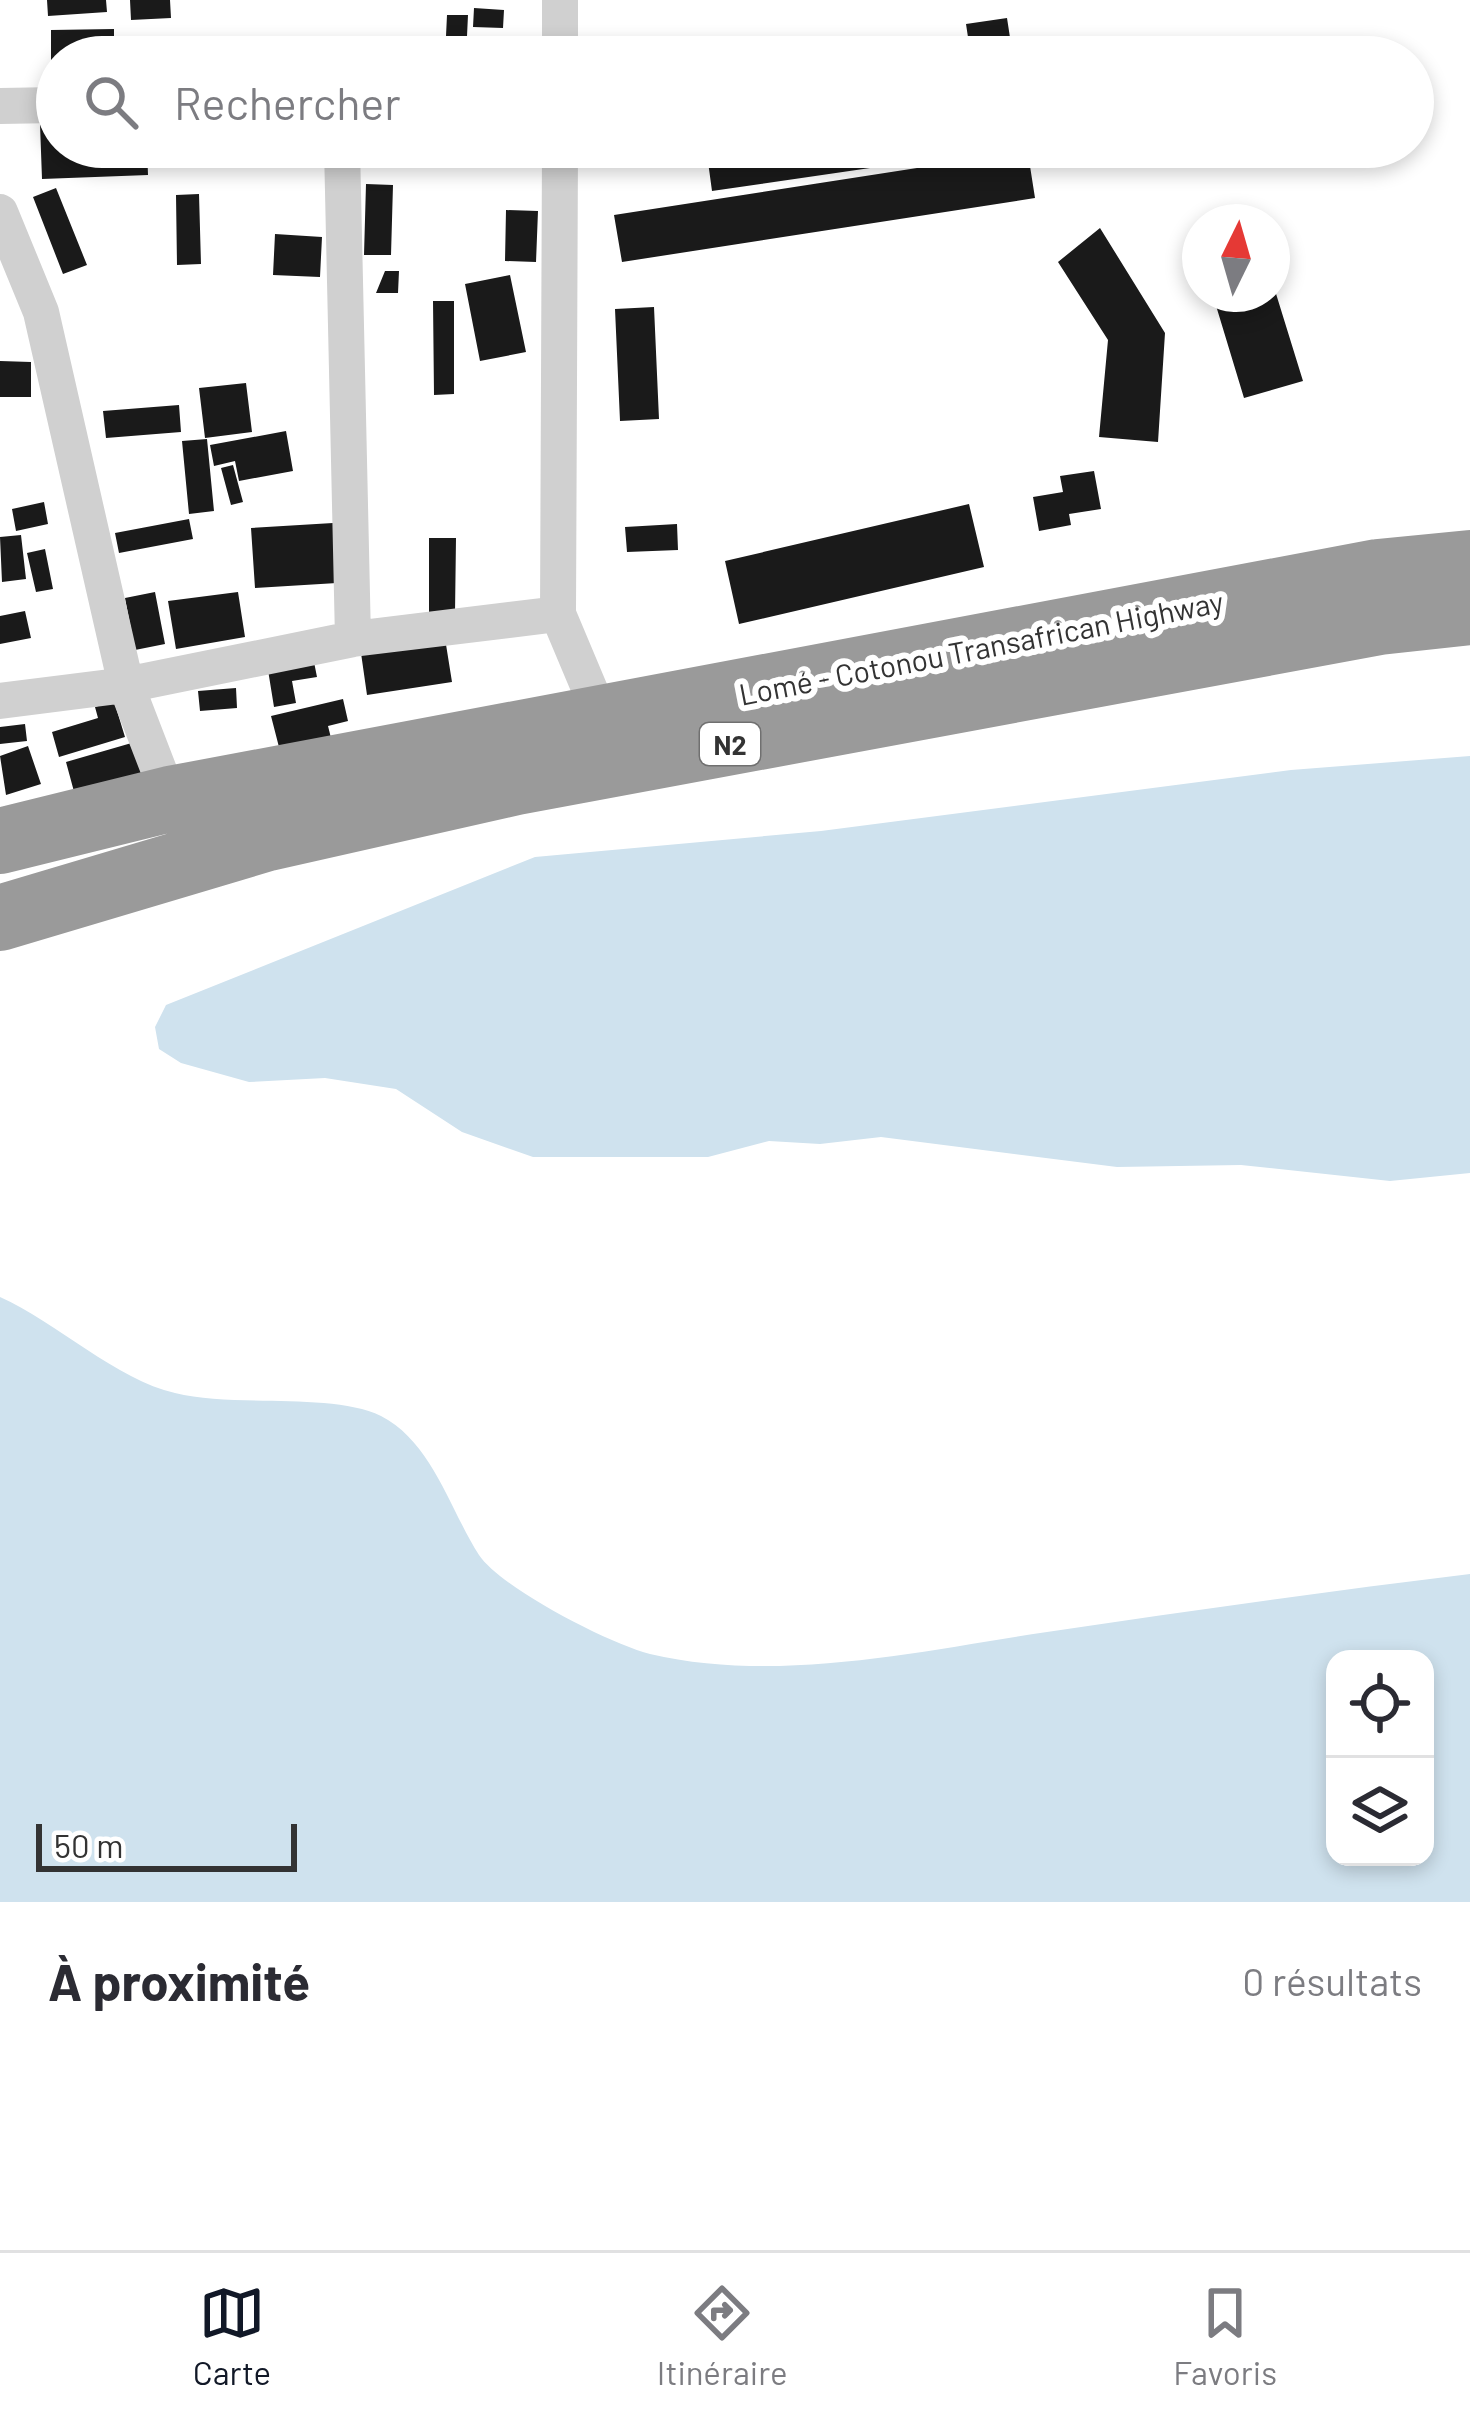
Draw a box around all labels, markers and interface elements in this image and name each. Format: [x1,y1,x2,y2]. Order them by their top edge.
search box [36,36,1434,168]
icon: search [78,69,144,135]
text: Rechercher [174,75,401,129]
north arrow [1182,204,1290,312]
street label: Lomé - Cotonou Transafrican Highway [736,582,1226,712]
road number: N2 [700,723,760,765]
map controls [1326,1650,1434,1866]
button: locate [1326,1650,1434,1758]
button: layers [1326,1758,1434,1866]
scale bar [36,1818,297,1871]
text: 50 m [54,1825,124,1865]
text: À proximité [48,1950,310,2011]
text: 0 résultats [1242,1957,1422,2004]
tab: Carte [193,2280,271,2392]
tab: Itinéraire [657,2280,788,2392]
tab: Favoris [1173,2280,1277,2392]

